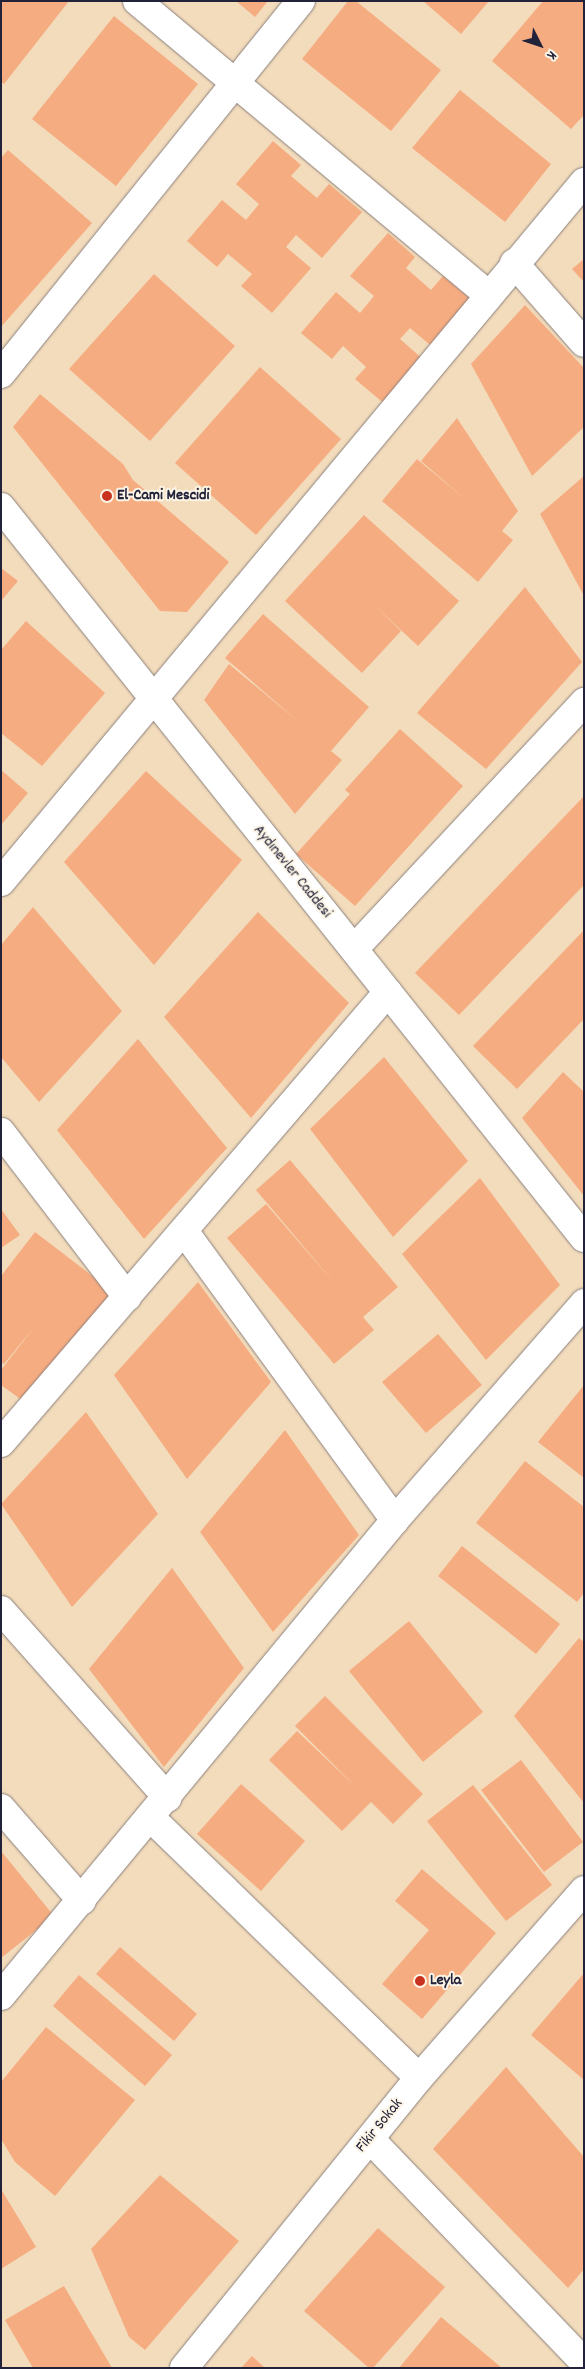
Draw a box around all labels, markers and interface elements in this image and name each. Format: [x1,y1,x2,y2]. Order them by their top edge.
north arrow [515,20,565,70]
text: K [542,46,561,64]
place label: El-Cami Mescidi [117,486,209,506]
marker: El-Cami Mescidi [101,490,113,502]
street label: Aydınevler Caddesi [249,822,335,922]
place label: Leyla [430,1971,461,1991]
marker: Leyla [414,1975,426,1987]
street label: Fikir Sokak [352,2095,408,2157]

